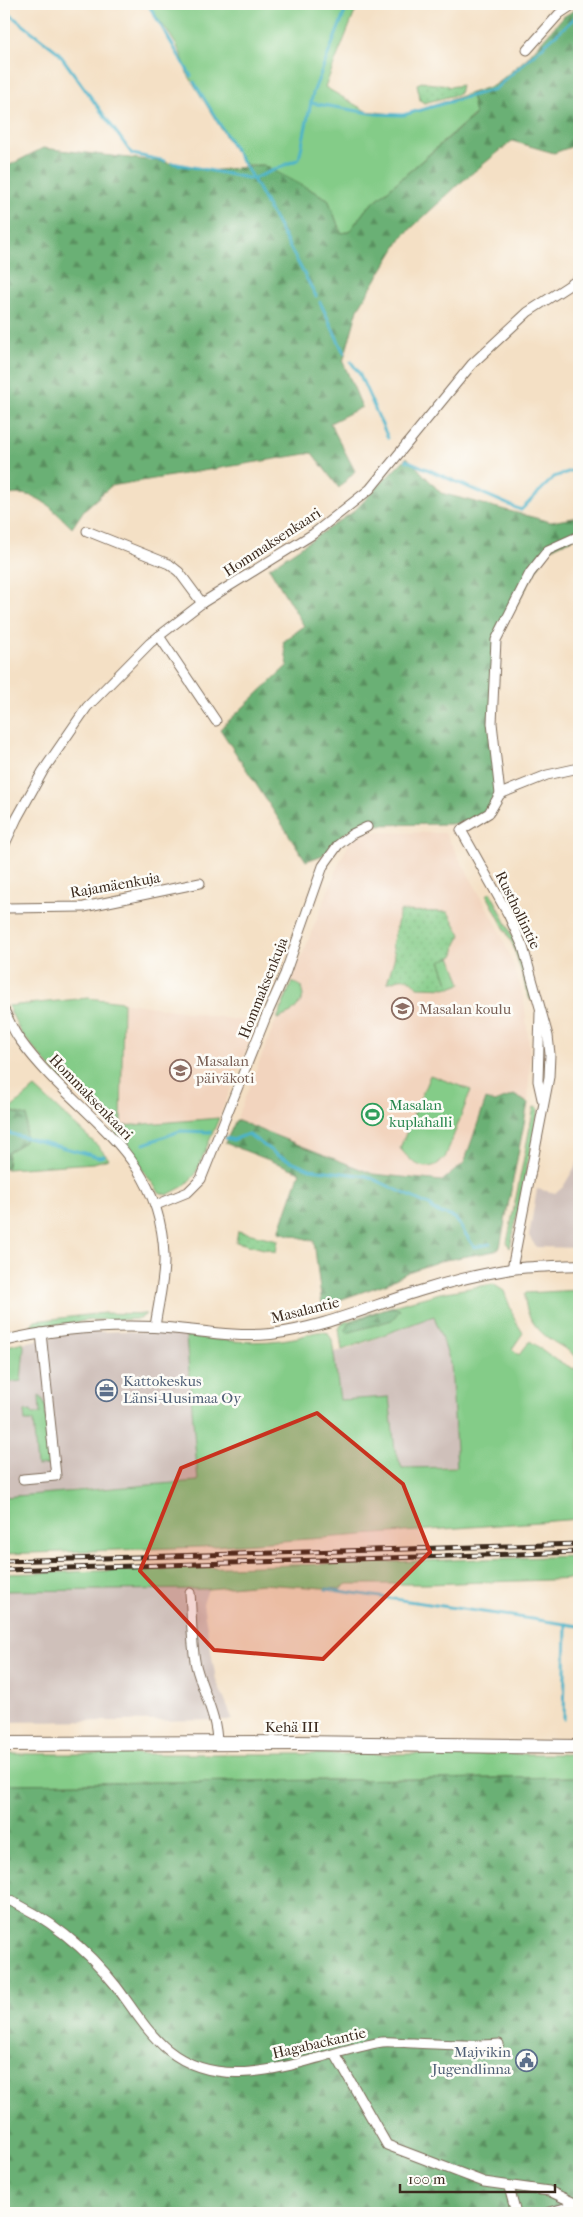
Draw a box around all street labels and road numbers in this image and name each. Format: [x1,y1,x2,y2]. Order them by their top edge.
street label: Hommaksenkaari [220,503,325,580]
street label: Rajamäenkuja [68,868,163,902]
street label: Rusthollintie [491,868,545,952]
street label: Hommaksenkuja [235,934,292,1041]
street label: Hommaksenkaari [45,1050,137,1144]
street label: Masalantie [269,1293,342,1327]
street label: Kehä III [265,1718,319,1736]
street label: Hagabackantie [270,2023,368,2063]

